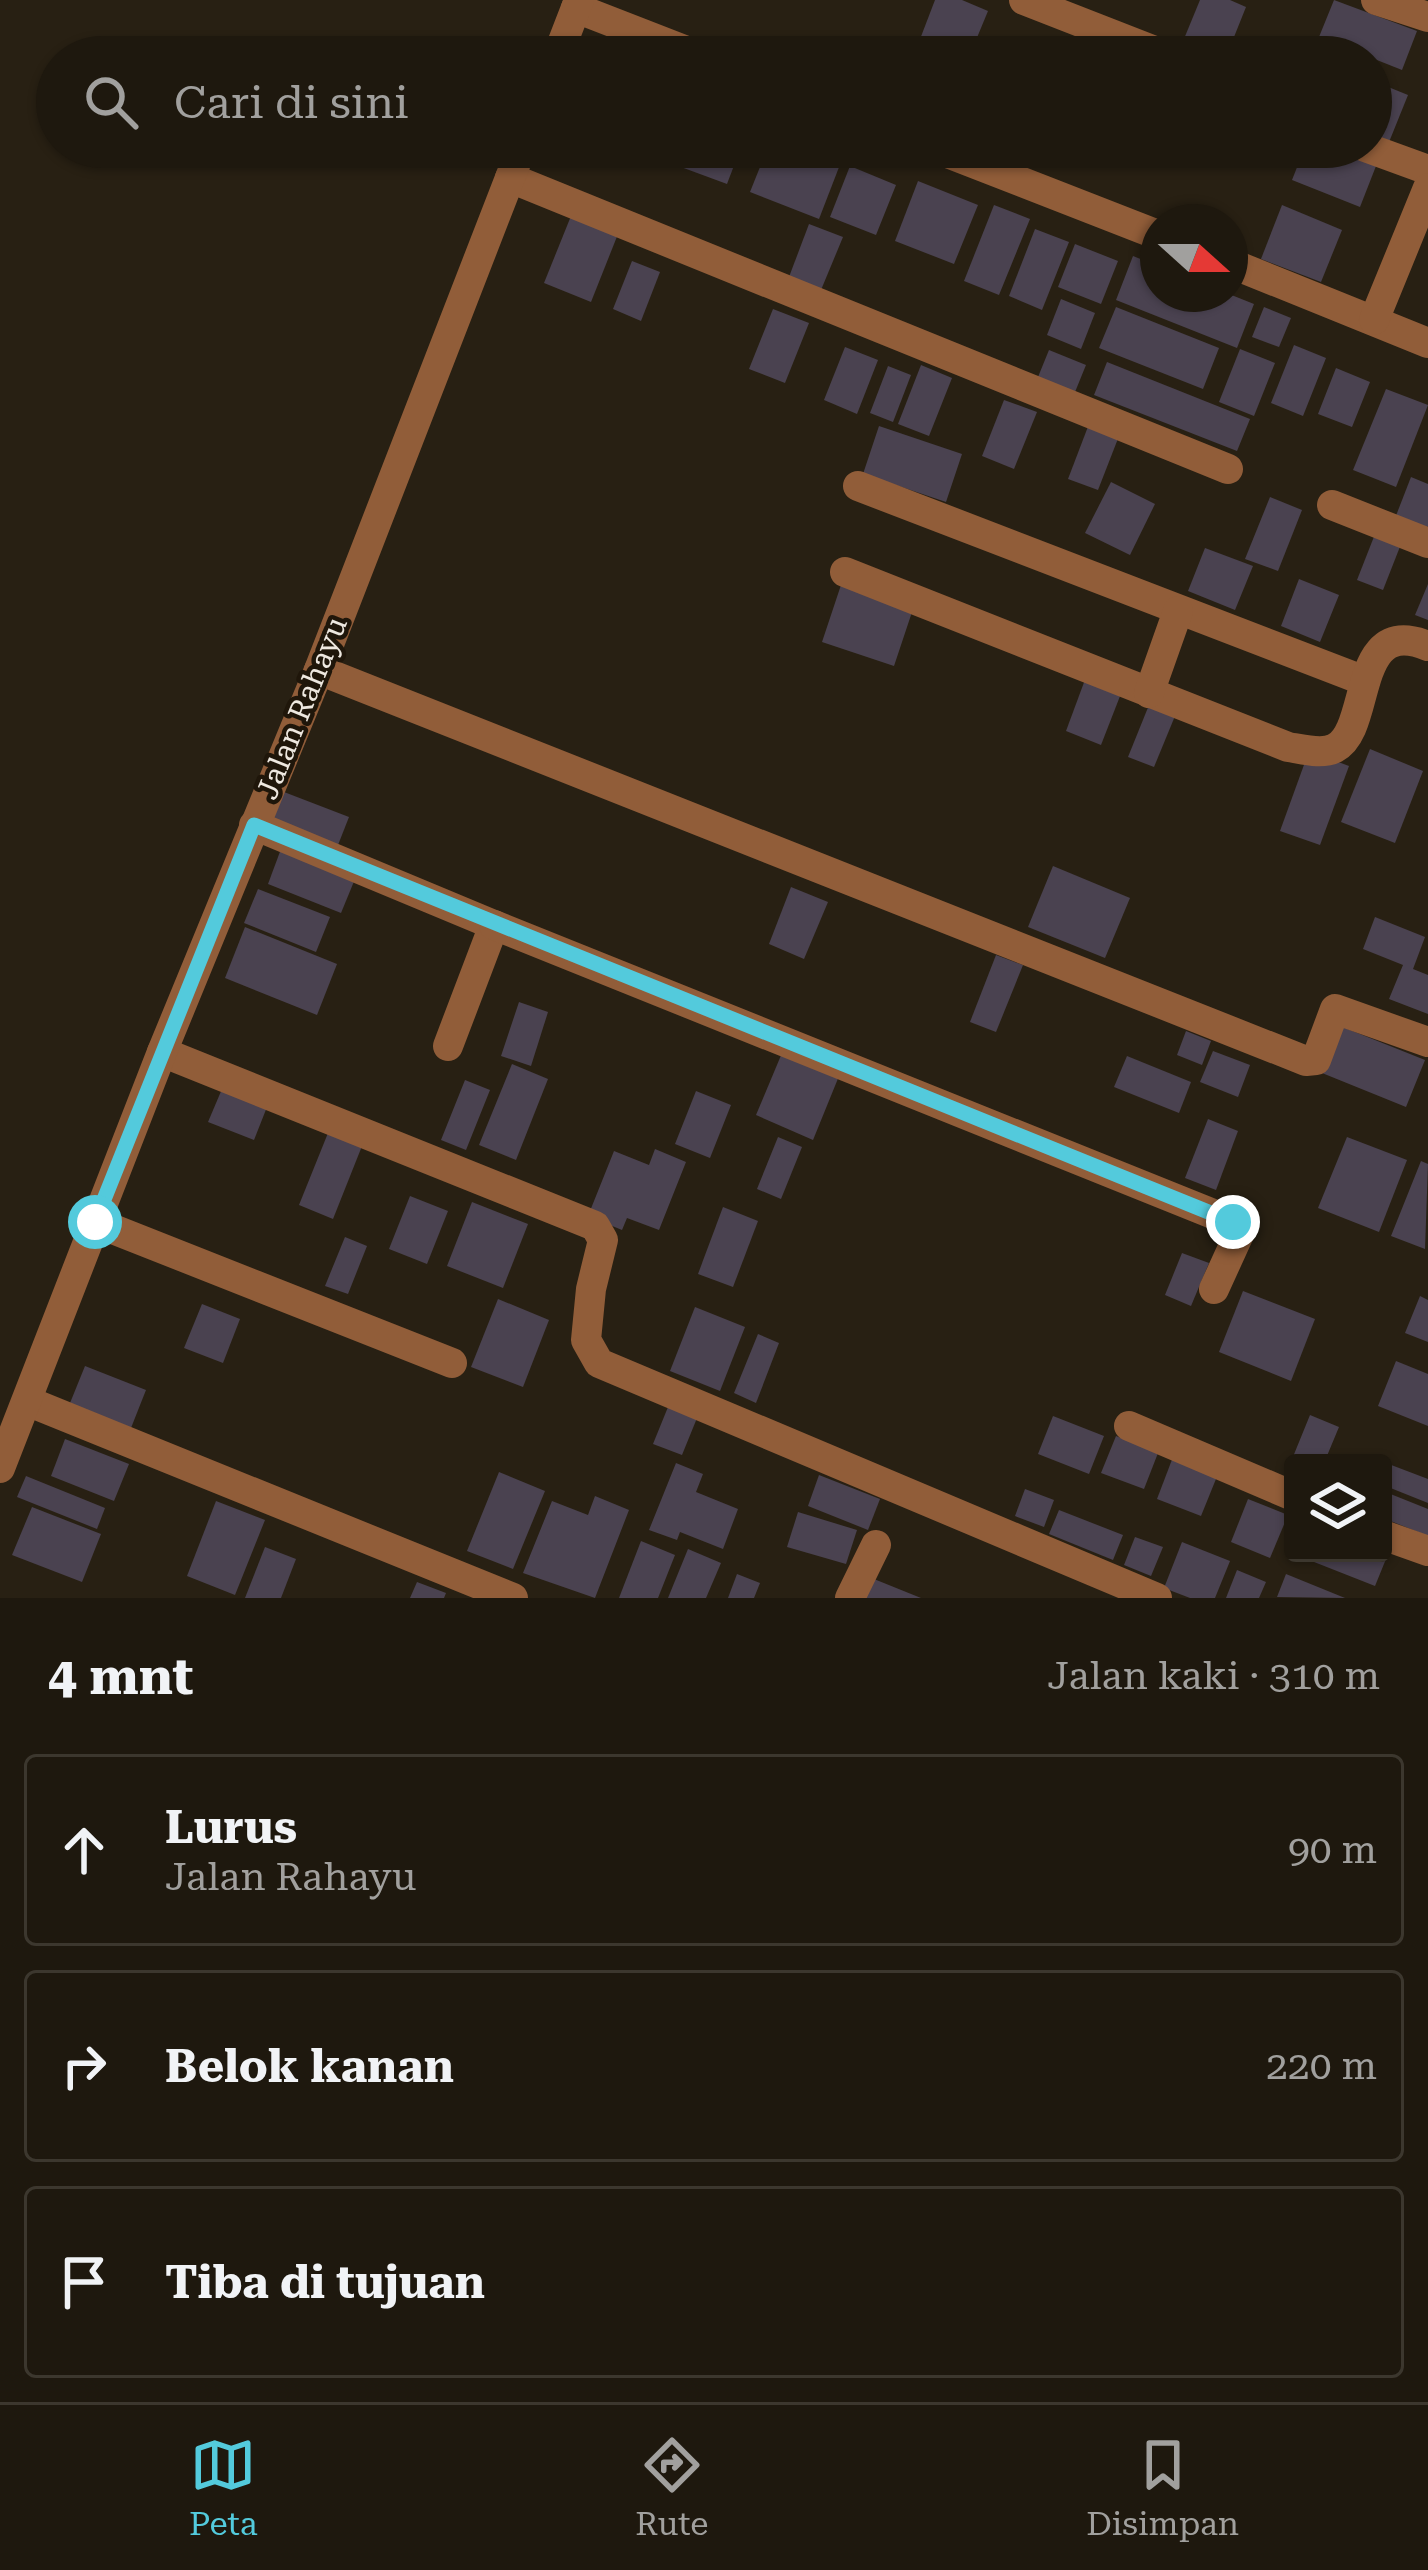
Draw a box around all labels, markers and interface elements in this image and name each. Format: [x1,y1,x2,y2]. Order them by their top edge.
search box [36,36,1392,168]
icon: search [78,69,144,135]
text: Cari di sini [174,76,409,129]
north arrow [1140,204,1248,312]
street label: Jalan Rahayu [249,611,354,804]
route start [68,1195,122,1249]
route end [1206,1195,1260,1249]
map controls [1284,1454,1392,1562]
button: layers [1284,1454,1392,1562]
text: 4 mnt [48,1647,194,1706]
text: Jalan kaki · 310 m [1047,1653,1380,1699]
text: Lurus [165,1801,297,1854]
icon: ahead [51,1817,117,1883]
text: 90 m [1288,1827,1377,1873]
text: Jalan Rahayu [165,1854,416,1900]
icon: right [51,2033,117,2099]
text: Belok kanan [165,2040,454,2093]
text: 220 m [1266,2043,1377,2089]
icon: arrive [51,2249,117,2315]
text: Tiba di tujuan [165,2256,485,2309]
tab: Peta [189,2432,258,2543]
tab: Rute [635,2432,708,2543]
tab: Disimpan [1086,2432,1239,2543]

